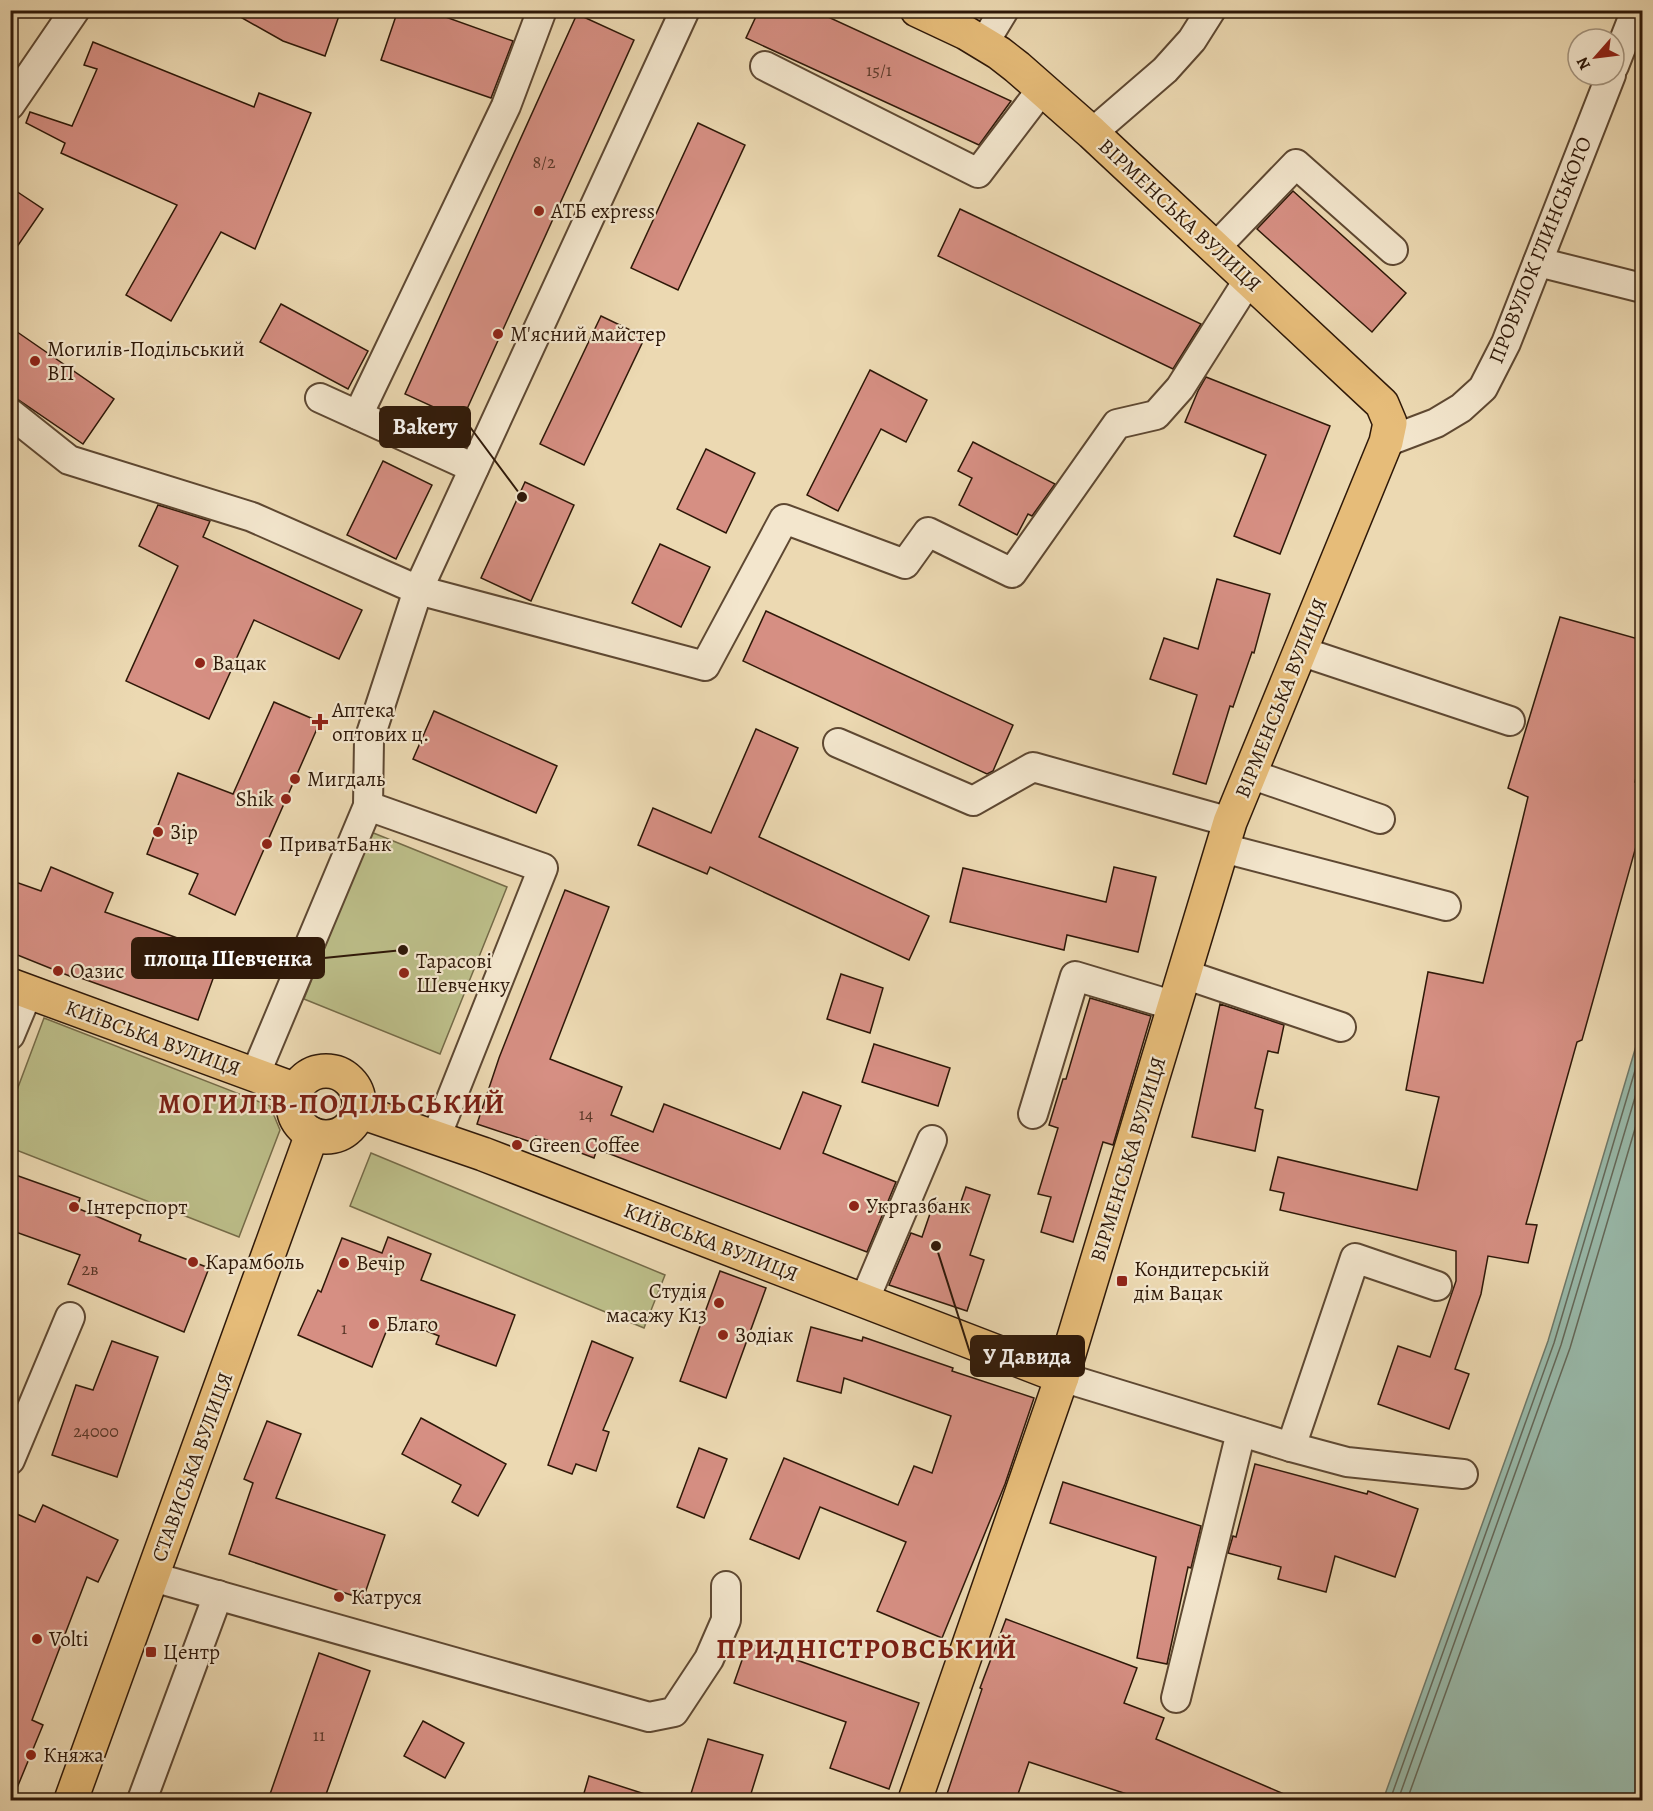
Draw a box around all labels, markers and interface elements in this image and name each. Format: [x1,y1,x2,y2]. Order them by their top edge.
north arrow [1566,27,1626,87]
text: N [1571,53,1596,74]
house number: 15/1 [866,58,892,82]
street label: ВІРМЕНСЬКА ВУЛИЦЯ [1093,132,1267,298]
street label: ПРОВУЛОК ГЛИНСЬКОГО [1482,132,1598,368]
house number: 8/2 [532,150,556,174]
place label: АТБ express [550,197,655,225]
marker: АТБ express [532,204,546,218]
place label: М'ясний майстер [510,320,666,348]
marker: М'ясний майстер [491,327,505,341]
place label: Могилів-Подільський ВП [47,335,244,387]
marker: Могилів-Подільський ВП [28,354,42,368]
callout: Bakery [380,407,470,447]
text: Bakery [392,412,458,442]
street label: ВІРМЕНСЬКА ВУЛИЦЯ [1228,594,1334,802]
place label: Вацак [212,649,267,677]
marker: Вацак [193,656,207,670]
place label: Аптека оптових ц. [331,696,429,748]
marker: Аптека оптових ц. [313,715,327,729]
place label: Мигдаль [307,765,385,793]
marker: Мигдаль [288,772,302,786]
place label: Shik [236,785,275,813]
marker: Shik [279,792,293,806]
place label: Зір [170,818,198,846]
marker: Зір [151,825,165,839]
place label: ПриватБанк [279,830,392,858]
marker: ПриватБанк [260,837,274,851]
callout: площа Шевченка [132,938,324,978]
text: площа Шевченка [144,944,313,974]
place label: Тарасові Шевченку [416,947,510,999]
place label: Оазис [70,957,125,985]
marker: Оазис [51,964,65,978]
marker: Тарасові Шевченку [397,966,411,980]
street label: КИЇВСЬКА ВУЛИЦЯ [61,993,245,1083]
street label: ВІРМЕНСЬКА ВУЛИЦЯ [1083,1053,1173,1265]
district label: МОГИЛІВ-ПОДІЛЬСЬКИЙ [158,1086,506,1122]
house number: 14 [579,1102,593,1126]
place label: Green Coffee [529,1131,640,1159]
marker: Green Coffee [510,1138,524,1152]
place label: Укргазбанк [866,1192,971,1220]
place label: Інтерспорт [86,1193,188,1221]
street label: КИЇВСЬКА ВУЛИЦЯ [620,1196,802,1288]
marker: Укргазбанк [847,1199,861,1213]
marker: Інтерспорт [67,1200,81,1214]
place label: Карамболь [205,1248,304,1276]
place label: Вечір [356,1249,405,1277]
marker: Карамболь [186,1255,200,1269]
place label: Кондитерській дім Вацак [1133,1255,1270,1307]
marker: Вечір [337,1256,351,1270]
house number: 2в [81,1257,99,1281]
marker: Кондитерській дім Вацак [1115,1274,1129,1288]
place label: Студія масажу К13 [606,1277,707,1329]
marker: Студія масажу К13 [712,1296,726,1310]
place label: Благо [386,1310,438,1338]
house number: 1 [341,1316,347,1340]
marker: Благо [367,1317,381,1331]
place label: Зодіак [735,1321,793,1349]
marker: Зодіак [716,1328,730,1342]
callout: У Давида [971,1336,1084,1376]
text: У Давида [983,1342,1072,1372]
street label: СТАВИСЬКА ВУЛИЦЯ [145,1368,239,1566]
house number: 24000 [73,1419,119,1443]
place label: Катруся [351,1583,422,1611]
marker: Катруся [332,1590,346,1604]
place label: Volti [48,1625,89,1653]
district label: ПРИДНІСТРОВСЬКИЙ [716,1631,1018,1667]
marker: Volti [30,1632,44,1646]
place label: Центр [163,1638,220,1666]
marker: Центр [144,1645,158,1659]
house number: 11 [313,1723,325,1747]
place label: Княжа [43,1741,104,1769]
marker: Княжа [24,1748,38,1762]

